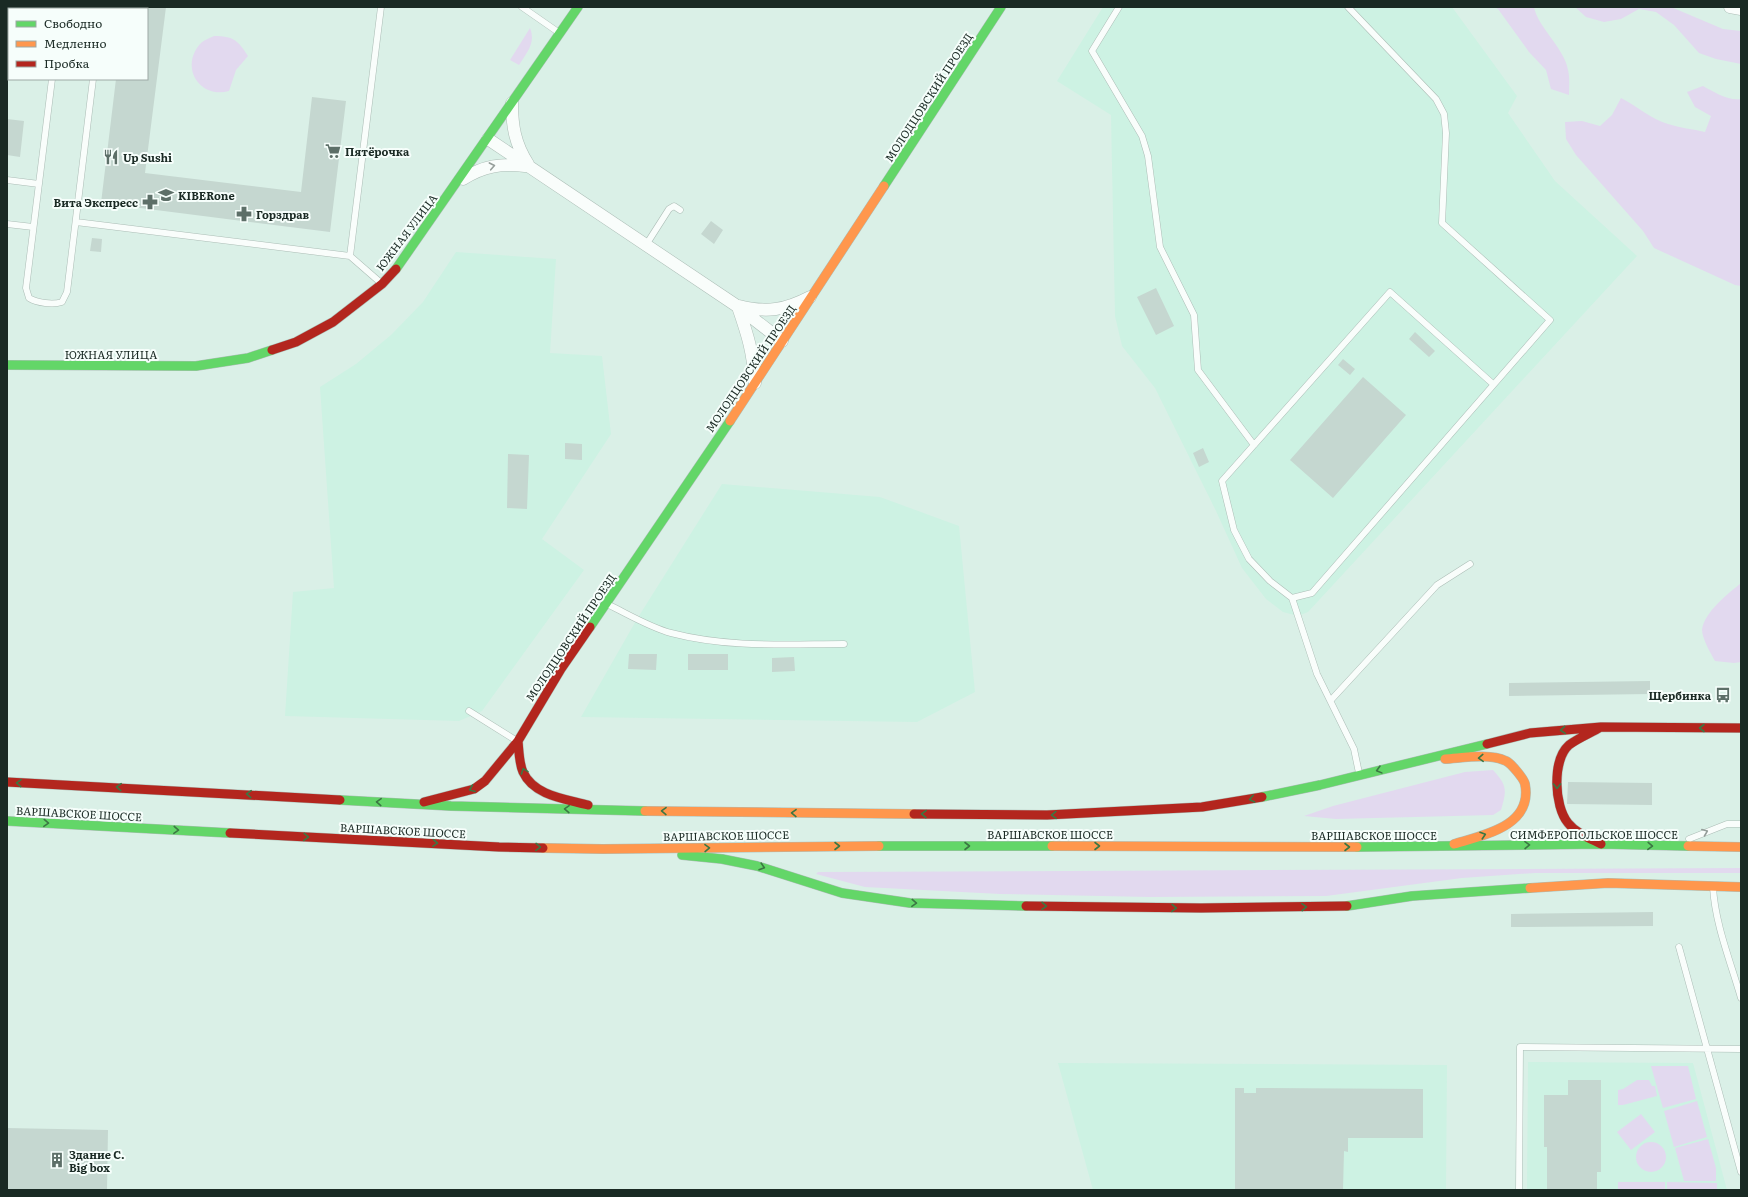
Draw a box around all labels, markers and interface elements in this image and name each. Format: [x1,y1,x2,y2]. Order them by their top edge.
legend [8,8,148,80]
text: Свободно [44,14,102,32]
street label: МОЛОДЦОВСКИЙ ПРОЕЗД [880,29,976,165]
text: Медленно [44,34,107,52]
text: Пробка [44,54,90,72]
supermarket icon: Пятёрочка [324,142,342,160]
place label: Пятёрочка [345,143,410,159]
restaurant icon: Up Sushi [102,148,120,166]
place label: Up Sushi [123,149,172,165]
one-way arrow [489,163,495,171]
school or university icon: KIBERone [157,186,175,204]
place label: KIBERone [178,187,235,203]
street label: ЮЖНАЯ УЛИЦА [372,190,440,274]
pharmacy icon: Вита Экспресс [141,193,159,211]
place label: Вита Экспресс [54,194,138,210]
pharmacy icon: Горздрав [235,205,253,223]
place label: Горздрав [256,206,309,222]
street label: МОЛОДЦОВСКИЙ ПРОЕЗД [701,301,799,435]
street label: ЮЖНАЯ УЛИЦА [65,346,157,362]
street label: МОЛОДЦОВСКИЙ ПРОЕЗД [521,570,619,704]
bus stop icon: Щербинка [1714,686,1732,704]
place label: Щербинка [1648,687,1712,703]
one-way arrow [1699,724,1705,732]
one-way arrow [1560,726,1566,735]
one-way arrow [1478,753,1484,762]
one-way arrow [1376,765,1383,774]
one-way arrow [521,768,529,775]
one-way arrow [16,778,22,787]
one-way arrow [116,783,122,792]
one-way arrow [1553,783,1561,789]
one-way arrow [468,784,475,792]
one-way arrow [246,790,252,799]
one-way arrow [1249,795,1256,803]
one-way arrow [376,797,382,806]
street label: ВАРШАВСКОЕ ШОССЕ [16,802,142,824]
one-way arrow [564,805,570,813]
one-way arrow [661,807,667,815]
one-way arrow [791,809,797,817]
one-way arrow [921,810,927,818]
one-way arrow [1051,811,1057,819]
one-way arrow [43,819,49,828]
street label: ВАРШАВСКОЕ ШОССЕ [340,819,466,841]
one-way arrow [173,826,179,834]
street label: ВАРШАВСКОЕ ШОССЕ [663,826,789,844]
street label: ВАРШАВСКОЕ ШОССЕ [987,826,1113,842]
street label: СИМФЕРОПОЛЬСКОЕ ШОССЕ [1510,826,1678,842]
street label: ВАРШАВСКОЕ ШОССЕ [1311,827,1437,843]
one-way arrow [1702,829,1709,837]
one-way arrow [1480,831,1487,840]
one-way arrow [303,832,309,841]
one-way arrow [432,839,438,848]
one-way arrow [1524,841,1530,849]
one-way arrow [1647,841,1653,850]
one-way arrow [834,842,840,850]
one-way arrow [964,842,970,850]
one-way arrow [1094,842,1100,850]
one-way arrow [535,843,541,851]
one-way arrow [704,843,710,852]
one-way arrow [1344,843,1350,851]
one-way arrow [758,862,765,871]
one-way arrow [911,899,917,907]
one-way arrow [1041,902,1047,910]
one-way arrow [1301,903,1307,911]
one-way arrow [1171,904,1177,912]
place label: Здание C. Big box [69,1146,125,1175]
building icon: Здание C. Big box [48,1151,66,1169]

